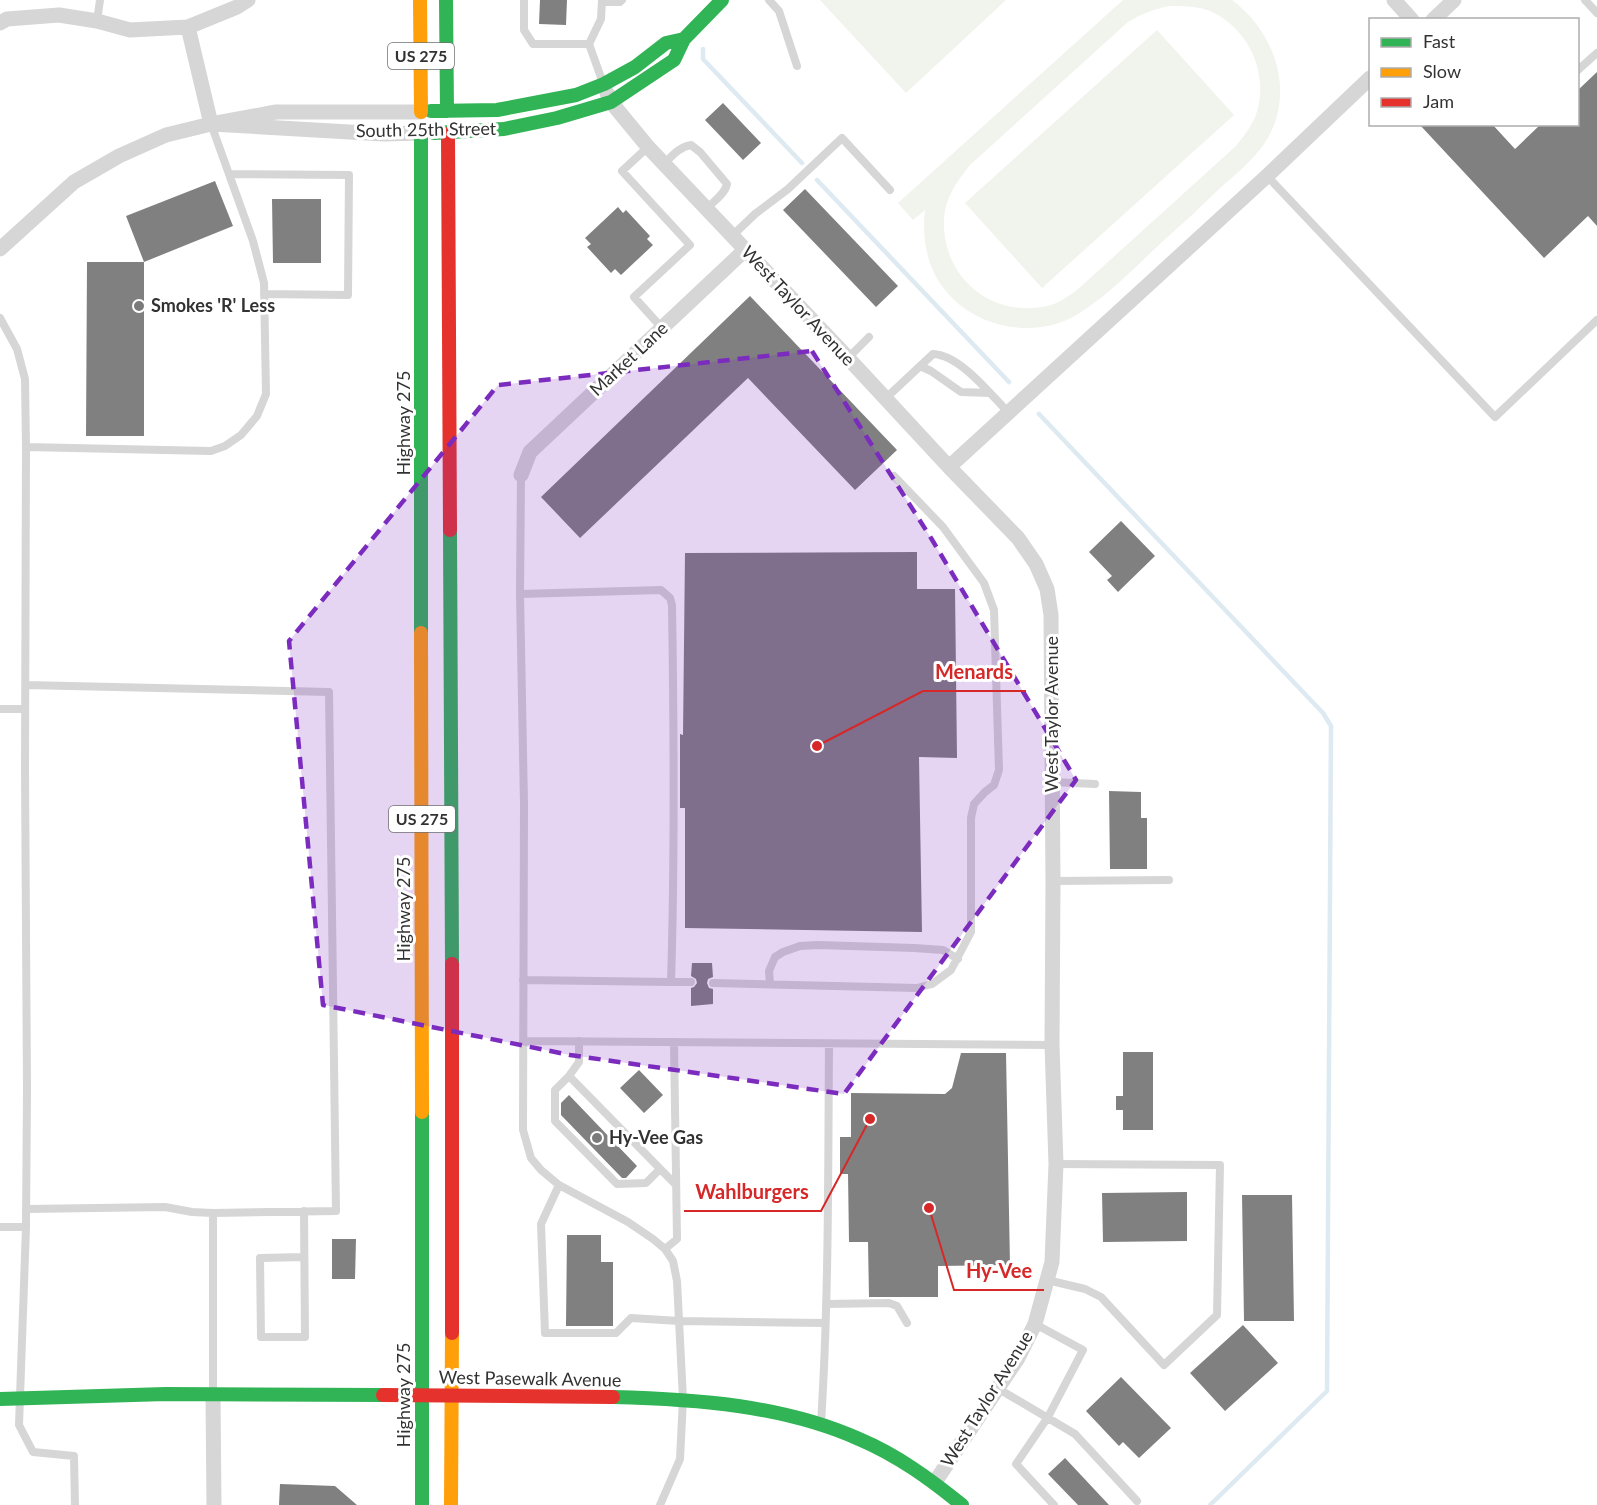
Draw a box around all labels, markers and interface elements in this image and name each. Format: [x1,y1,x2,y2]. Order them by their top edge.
legend [1369,18,1579,126]
text: Fast [1423,30,1456,52]
road number: US 275 [388,43,454,69]
text: Slow [1423,60,1461,82]
text: Jam [1423,90,1454,112]
street label: South 25th Street [356,117,497,141]
street label: West Taylor Avenue [737,241,860,370]
place label: Smokes 'R' Less [151,294,275,316]
marker: Smokes 'R' Less [132,299,146,313]
street label: Market Lane [585,317,672,400]
street label: Highway 275 [392,371,414,475]
street label: West Taylor Avenue [1040,636,1062,792]
callout: Menards [923,653,1026,691]
text: Menards [935,659,1013,683]
road number: US 275 [389,806,455,832]
street label: Highway 275 [392,857,414,961]
place label: Hy-Vee Gas [609,1126,703,1148]
marker: Hy-Vee Gas [590,1131,604,1145]
callout: Wahlburgers [684,1173,821,1211]
text: Wahlburgers [695,1179,809,1203]
callout: Hy-Vee [954,1252,1044,1290]
text: Hy-Vee [966,1258,1032,1282]
street label: West Taylor Avenue [935,1326,1037,1471]
street label: Highway 275 [392,1343,414,1447]
street label: West Pasewalk Avenue [439,1365,622,1391]

